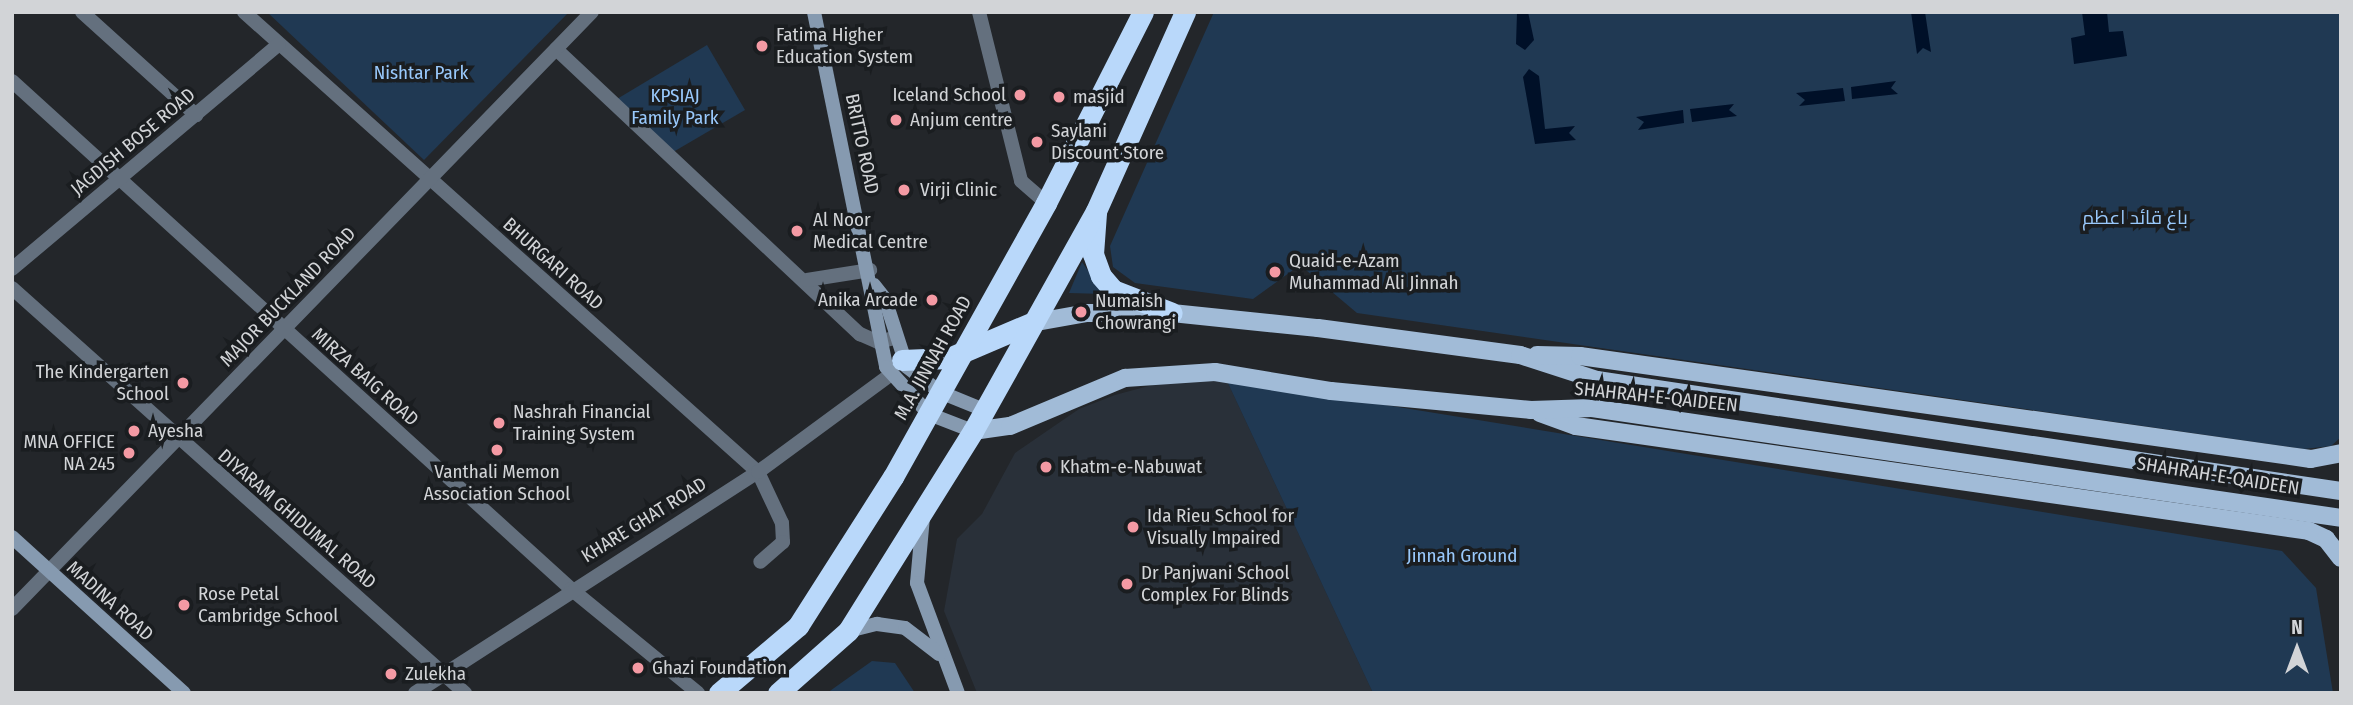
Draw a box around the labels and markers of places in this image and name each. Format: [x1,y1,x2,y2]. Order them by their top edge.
place label: Fatima Higher Education System [776,24,913,68]
marker: Fatima Higher Education System [754,38,770,54]
place label: Iceland School [892,84,1006,106]
place label: masjid [1073,86,1125,108]
marker: Iceland School [1012,87,1028,103]
marker: masjid [1051,89,1067,105]
place label: Anjum centre [910,109,1013,131]
marker: Anjum centre [888,112,904,128]
place label: Saylani Discount Store [1051,120,1164,164]
marker: Saylani Discount Store [1029,134,1045,150]
place label: Virji Clinic [920,179,997,201]
marker: Virji Clinic [894,180,914,200]
place label: Al Noor Medical Centre [813,209,928,253]
marker: Al Noor Medical Centre [787,221,807,241]
place label: Quaid-e-Azam Muhammad Ali Jinnah [1289,250,1459,294]
marker: Quaid-e-Azam Muhammad Ali Jinnah [1267,264,1283,280]
place label: Anika Arcade [818,289,918,311]
place label: Numaish Chowrangi [1095,290,1176,334]
marker: Anika Arcade [924,292,940,308]
marker: Numaish Chowrangi [1073,304,1089,320]
place label: The Kindergarten School [36,361,169,405]
marker: The Kindergarten School [175,375,191,391]
place label: Nashrah Financial Training System [513,401,651,445]
marker: Nashrah Financial Training System [491,415,507,431]
place label: Ayesha [148,420,203,442]
marker: Ayesha [126,423,142,439]
place label: MNA OFFICE NA 245 [23,431,115,475]
marker: Vanthali Memon Association School [489,442,505,458]
marker: MNA OFFICE NA 245 [121,445,137,461]
place label: Khatm-e-Nabuwat [1060,456,1202,478]
marker: Khatm-e-Nabuwat [1038,459,1054,475]
place label: Vanthali Memon Association School [424,461,570,505]
place label: Ida Rieu School for Visually Impaired [1147,505,1294,549]
marker: Ida Rieu School for Visually Impaired [1125,519,1141,535]
place label: Dr Panjwani School Complex For Blinds [1141,562,1290,606]
marker: Dr Panjwani School Complex For Blinds [1119,576,1135,592]
place label: Rose Petal Cambridge School [198,583,338,627]
marker: Rose Petal Cambridge School [176,597,192,613]
place label: Ghazi Foundation [652,657,787,679]
marker: Ghazi Foundation [630,660,646,676]
place label: Zulekha [405,663,466,685]
marker: Zulekha [383,666,399,682]

